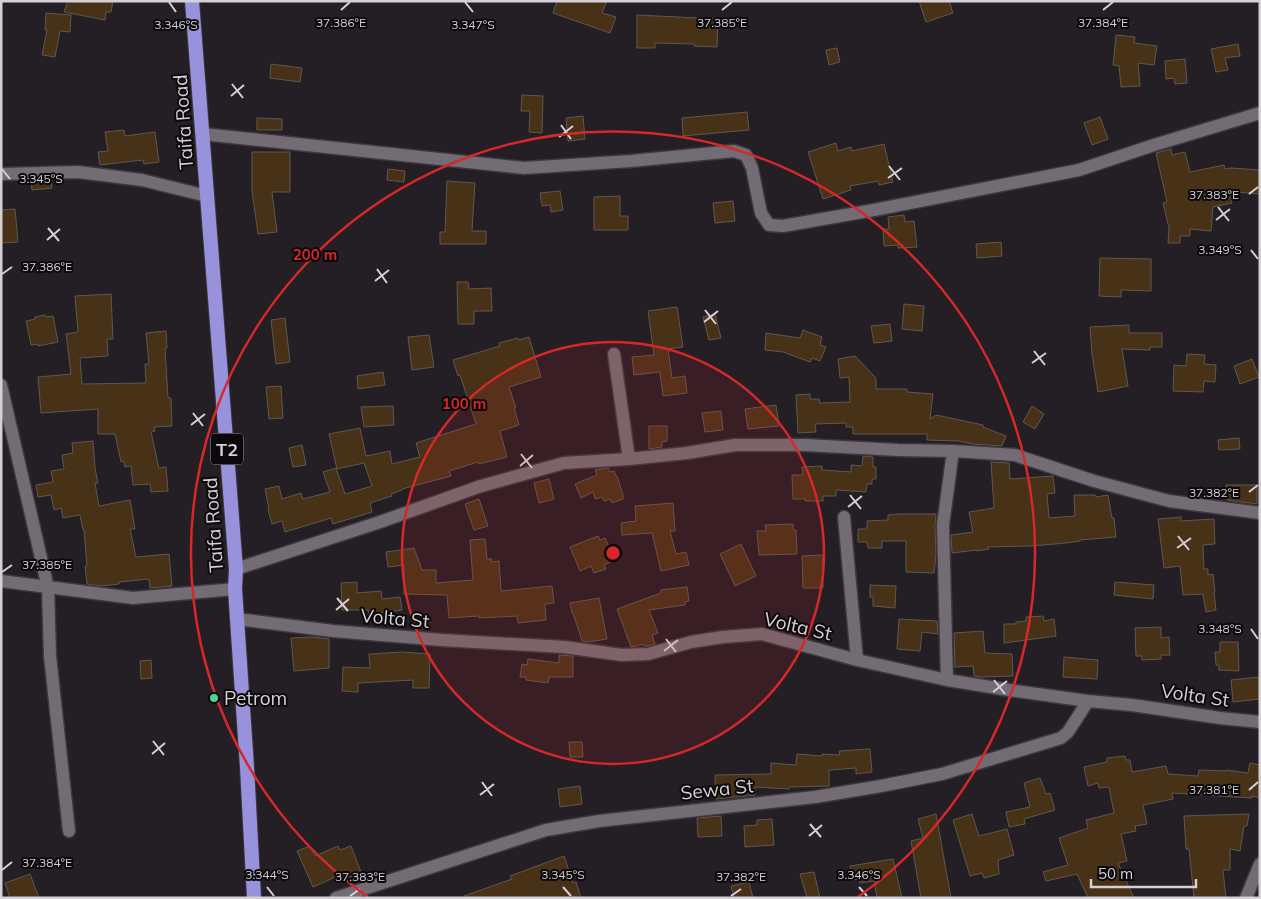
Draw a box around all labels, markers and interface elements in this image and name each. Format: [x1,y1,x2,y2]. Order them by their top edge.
text: 37.386°E [316,15,366,30]
text: 37.385°E [697,15,747,30]
text: 37.384°E [1078,15,1128,30]
text: 3.346°S [154,17,198,32]
text: 3.347°S [451,17,495,32]
street label: Taifa Road [168,74,198,170]
text: 3.345°S [19,171,63,186]
text: 37.383°E [1189,187,1239,202]
text: 3.349°S [1198,242,1242,257]
text: 200 m [293,245,337,264]
text: 37.386°E [22,259,72,274]
text: 100 m [442,394,486,413]
road number: T2 [211,434,243,464]
street label: Taifa Road [198,477,228,573]
text: 37.382°E [1189,485,1239,500]
centre of rings [604,544,622,562]
text: 37.385°E [22,557,72,572]
street label: Volta St [360,603,431,633]
street label: Volta St [762,607,835,646]
text: 3.348°S [1198,621,1242,636]
street label: Volta St [1159,678,1231,712]
place label: Petrom [224,686,287,710]
marker: Petrom [208,692,220,704]
street label: Sewa St [679,773,755,805]
text: 37.381°E [1189,782,1239,797]
text: 37.384°E [22,855,72,870]
scale bar [1091,856,1196,888]
text: 50 m [1098,864,1133,883]
text: 3.344°S [245,867,289,882]
text: 3.345°S [541,867,585,882]
text: 3.346°S [837,867,881,882]
text: 37.383°E [335,869,385,884]
text: 37.382°E [716,869,766,884]

